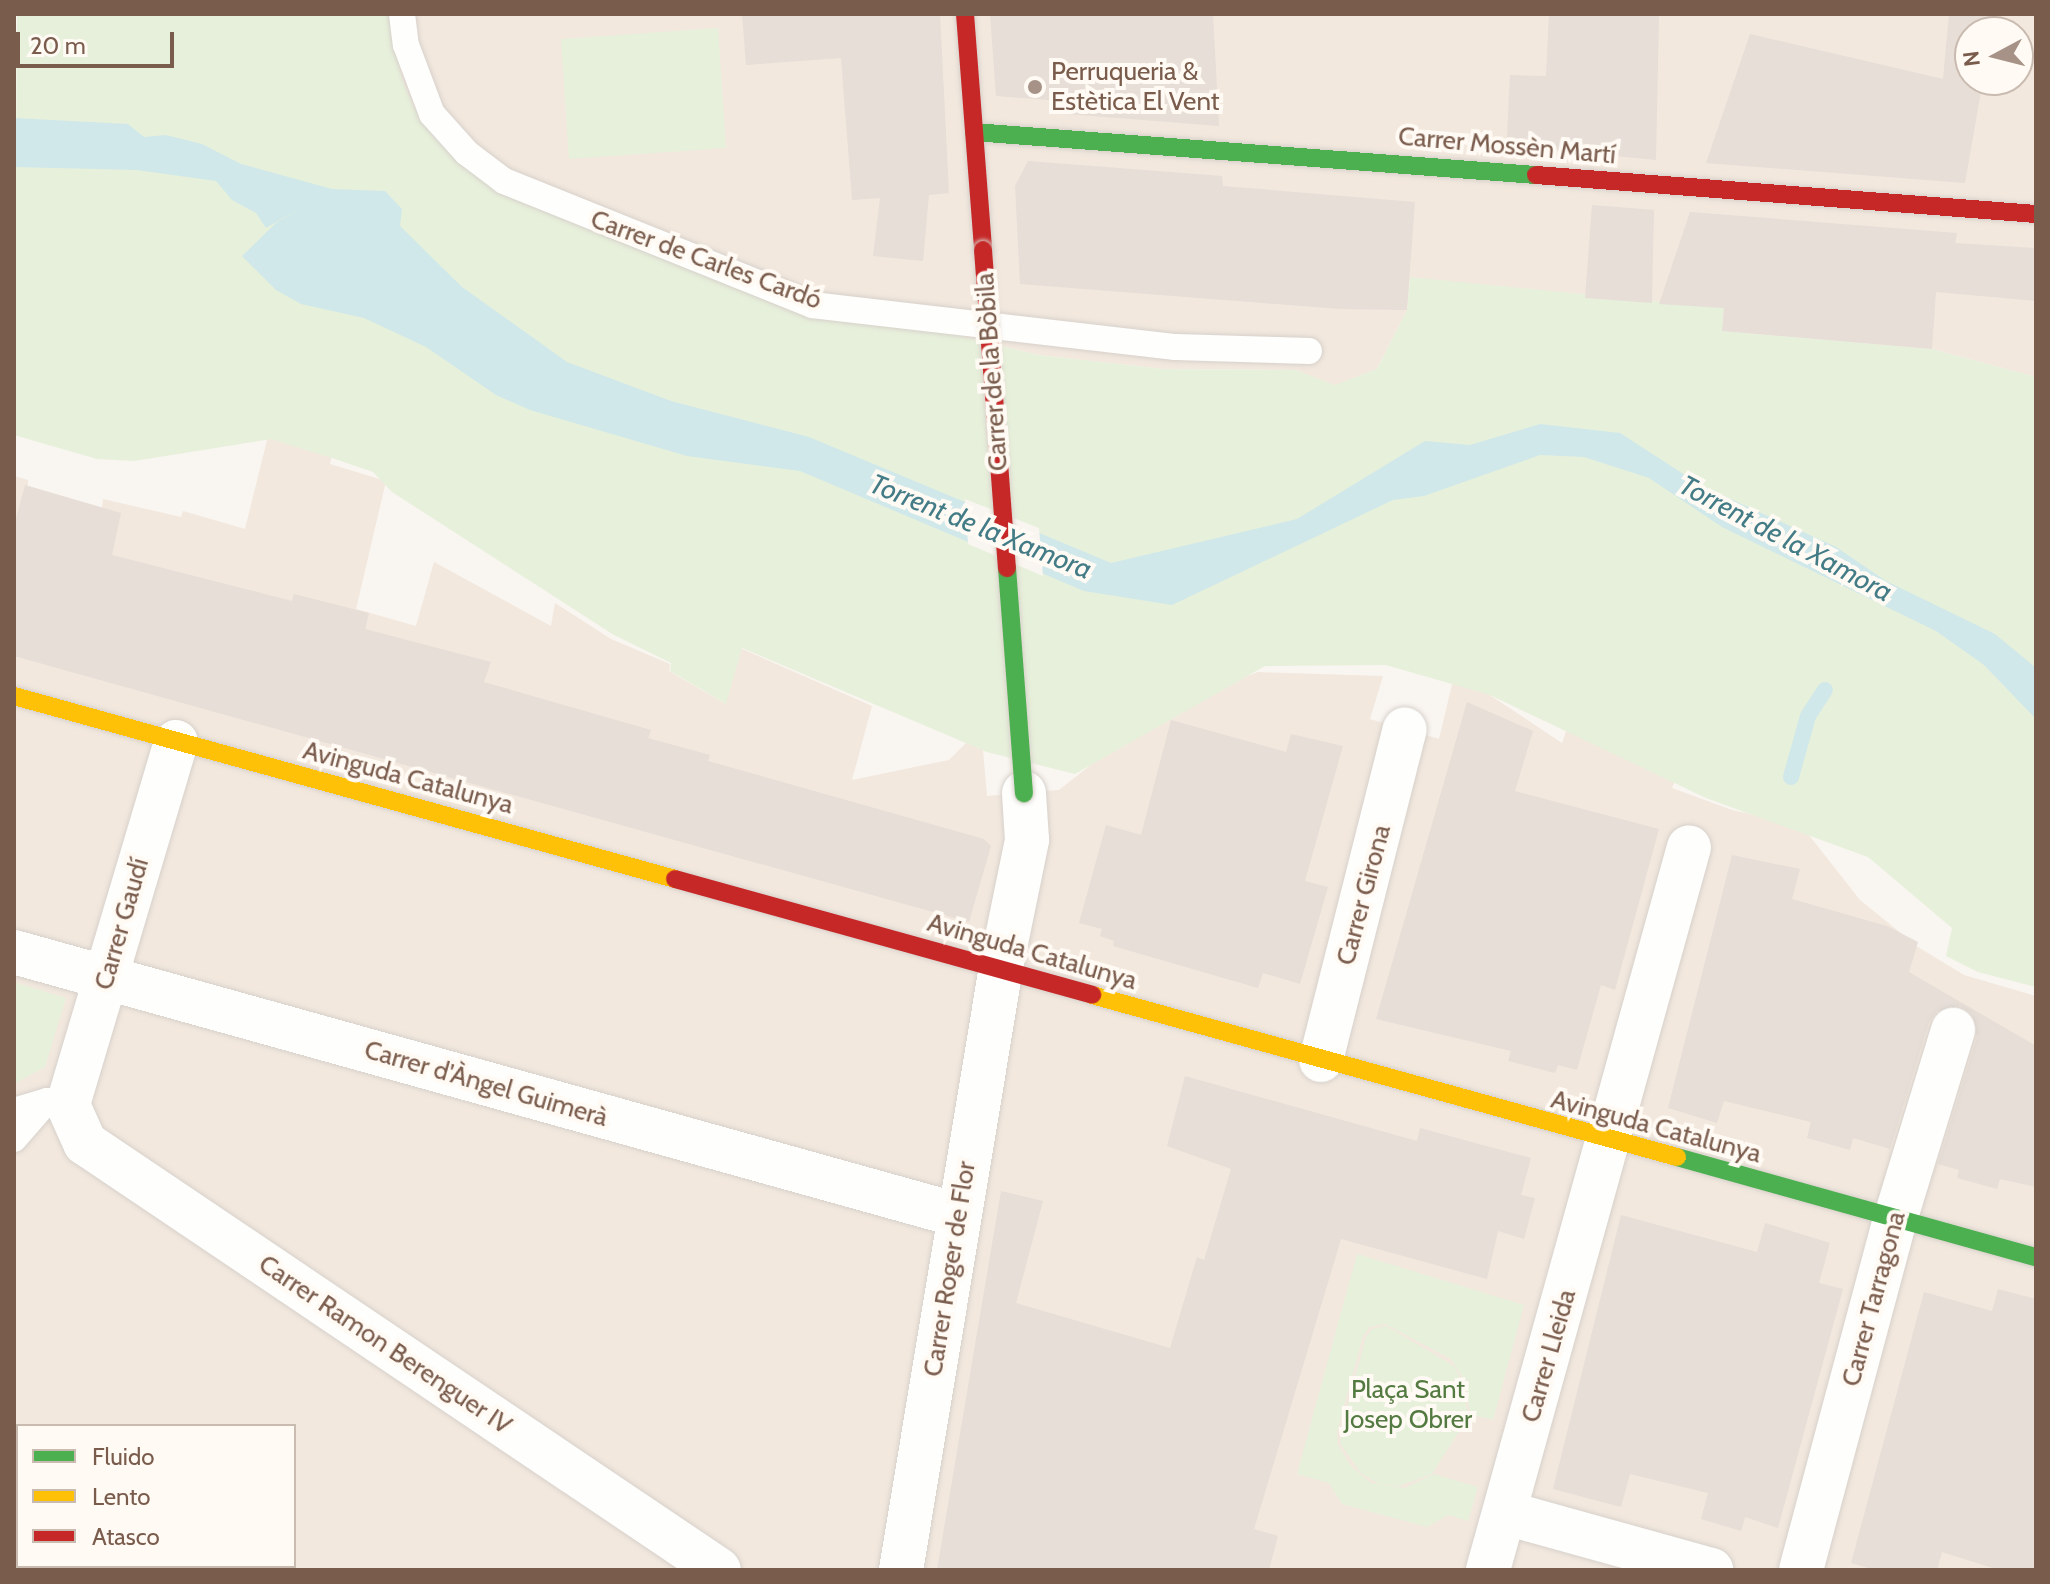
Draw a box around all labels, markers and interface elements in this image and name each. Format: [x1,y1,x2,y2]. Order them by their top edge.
scale bar [20,16,178,66]
north arrow [1954,16,2034,96]
text: 20 m [30,31,86,60]
text: N [1957,49,1986,68]
place label: Perruqueria & Estètica El Vent [1051,56,1220,118]
marker: Perruqueria & Estètica El Vent [1026,78,1044,96]
street label: Carrer Mossèn Martí [1397,121,1617,171]
street label: Carrer de Carles Cardó [586,204,826,316]
street label: Carrer de la Bòbila [970,272,1014,472]
water label: Torrent de la Xamora [865,466,1097,586]
water label: Torrent de la Xamora [1674,468,1898,608]
street label: Avinguda Catalunya [300,735,516,821]
street label: Carrer Girona [1330,821,1398,969]
street label: Carrer Gaudí [88,855,156,993]
street label: Avinguda Catalunya [924,907,1140,997]
street label: Carrer d'Àngel Guimerà [361,1034,611,1134]
street label: Avinguda Catalunya [1548,1084,1764,1170]
street label: Carrer Roger de Flor [918,1159,982,1379]
street label: Carrer Tarragona [1836,1208,1912,1390]
street label: Carrer Ramon Berenguer IV [253,1249,517,1441]
street label: Carrer Lleida [1515,1286,1583,1426]
park label: Plaça Sant Josep Obrer [1344,1374,1472,1436]
legend [16,1424,296,1568]
text: Fluido [92,1442,154,1471]
text: Lento [92,1482,151,1511]
text: Atasco [92,1522,160,1551]

